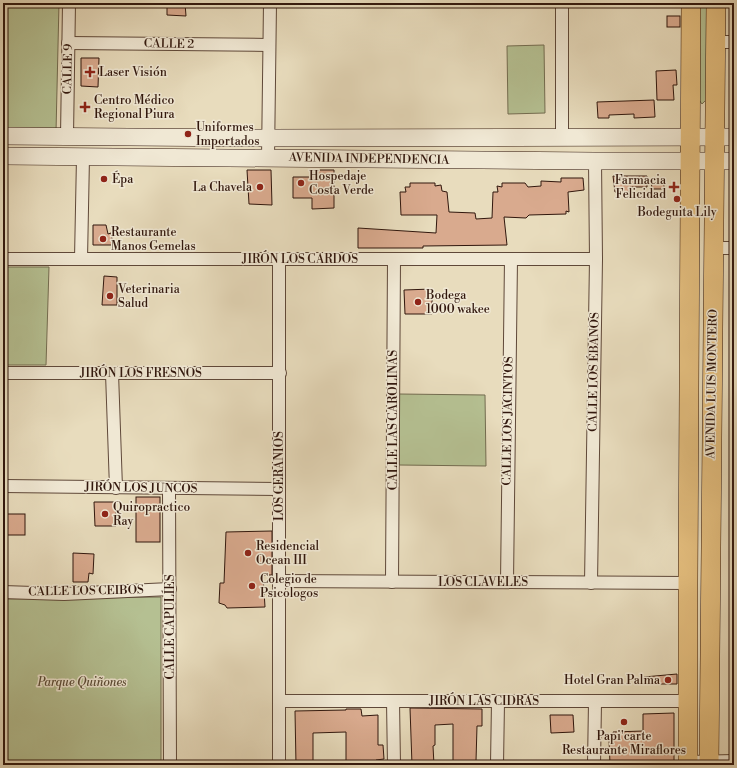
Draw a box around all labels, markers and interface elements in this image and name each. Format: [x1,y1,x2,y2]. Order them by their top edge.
street label: CALLE 2 [144,36,194,52]
street label: CALLE 9 [60,43,76,95]
place label: Laser Visión [99,65,167,80]
marker: Laser Visión [84,66,96,78]
place label: Centro Médico Regional Piura [94,93,176,122]
marker: Centro Médico Regional Piura [79,101,91,113]
place label: Uniformes Importados [196,120,260,149]
marker: Uniformes Importados [183,129,193,139]
street label: AVENIDA INDEPENDENCIA [288,150,450,168]
place label: Hospedaje Costa Verde [309,169,374,198]
place label: Épa [112,170,134,187]
place label: Farmacia Felicidad [615,173,667,202]
marker: Épa [99,174,109,184]
marker: Hospedaje Costa Verde [296,178,306,188]
place label: La Chavela [193,180,253,195]
marker: La Chavela [255,182,265,192]
marker: Farmacia Felicidad [669,182,679,192]
marker: Bodeguita Lily [672,194,682,204]
place label: Bodeguita Lily [636,205,717,220]
place label: Restaurante Manos Gemelas [111,225,196,254]
marker: Restaurante Manos Gemelas [98,234,108,244]
street label: JIRÓN LOS CARDOS [241,250,358,267]
place label: Veterinaria Salud [117,282,181,311]
place label: Bodega 1000 wakee [425,288,490,317]
marker: Veterinaria Salud [105,291,115,301]
marker: Bodega 1000 wakee [413,297,423,307]
street label: AVENIDA LUIS MONTERO [703,309,721,460]
street label: CALLE LOS ÉBANOS [583,312,603,432]
street label: CALLE LAS CAROLINAS [386,350,401,490]
street label: CALLE LOS JACINTOS [499,356,517,486]
street label: JIRÓN LOS FRESNOS [79,364,202,381]
street label: LOS GERANIOS [272,431,287,521]
street label: JIRÓN LOS JUNCOS [83,477,198,496]
place label: Quiropractico Ray [113,500,190,529]
marker: Quiropractico Ray [100,509,110,519]
place label: Residencial Ocean III [256,539,320,568]
marker: Residencial Ocean III [243,548,253,558]
place label: Colegio de Psicologos [260,572,318,601]
street label: CALLE CAPULÍES [161,574,178,680]
street label: LOS CLAVELES [438,575,528,590]
marker: Colegio de Psicologos [247,581,257,591]
street label: CALLE LOS CEIBOS [28,582,144,600]
place label: Hotel Gran Palma [564,673,661,688]
park label: Parque Quiñones [36,675,127,690]
marker: Hotel Gran Palma [663,675,673,685]
street label: JIRÓN LAS CIDRAS [428,692,539,709]
marker: Papi'carte Restaurante Miraflores [619,717,629,727]
place label: Papi'carte Restaurante Miraflores [562,729,686,758]

